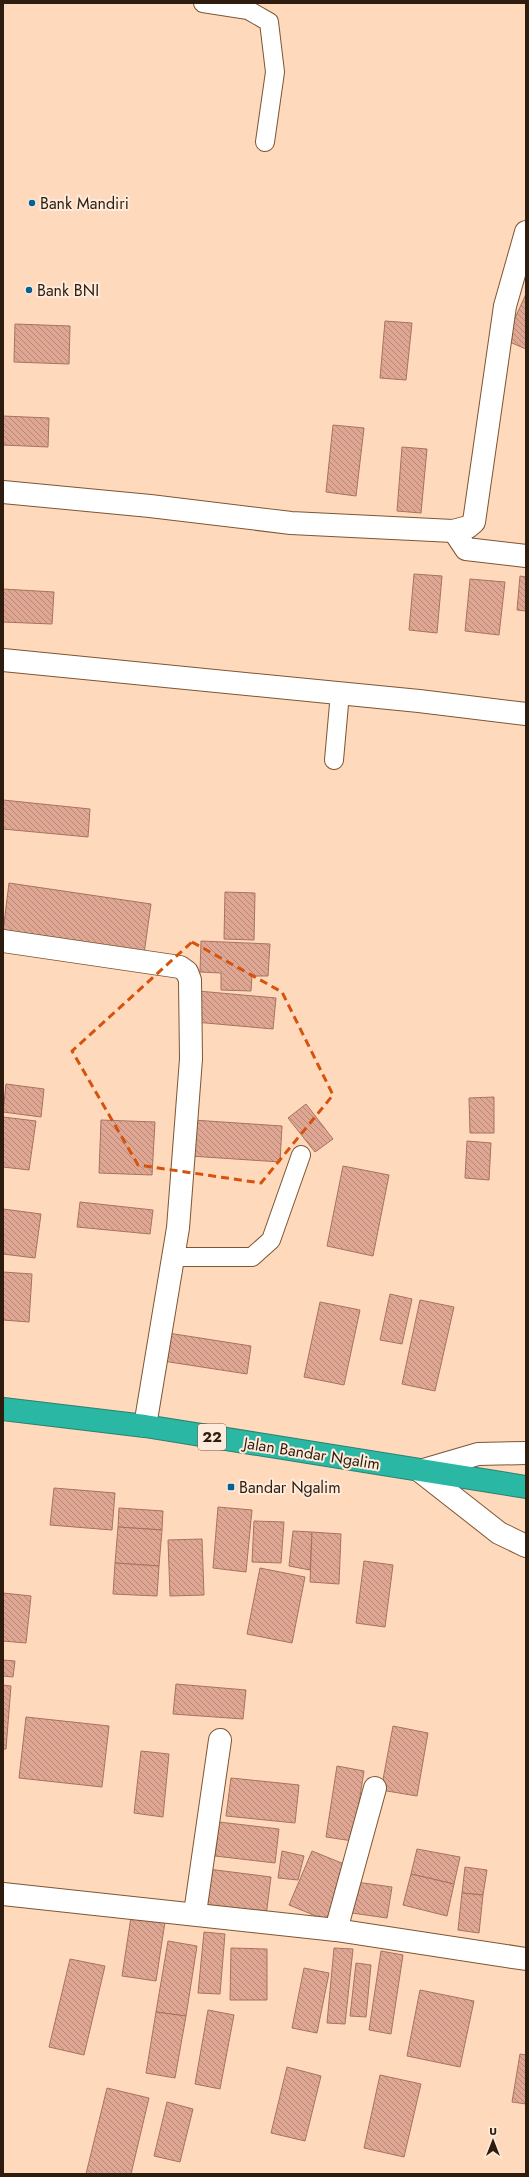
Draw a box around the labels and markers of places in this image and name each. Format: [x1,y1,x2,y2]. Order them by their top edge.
place label: Bank Mandiri [40,192,129,215]
marker: Bank Mandiri [27,198,37,208]
place label: Bank BNI [37,279,99,302]
marker: Bank BNI [24,285,34,295]
place label: Bandar Ngalim [239,1476,341,1499]
marker: Bandar Ngalim [226,1482,236,1492]

